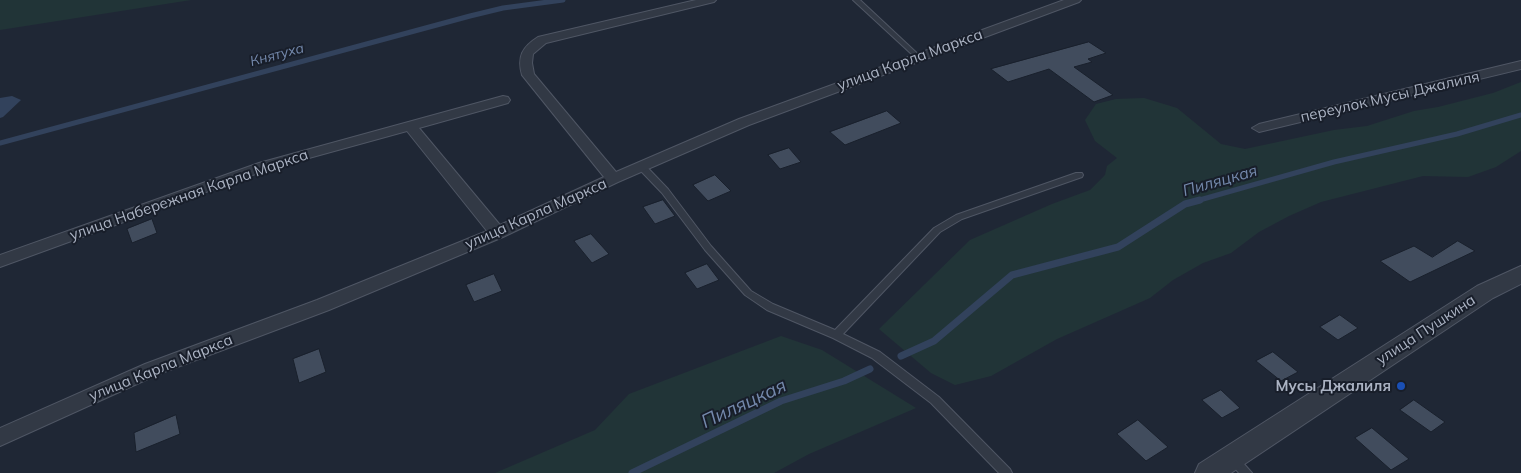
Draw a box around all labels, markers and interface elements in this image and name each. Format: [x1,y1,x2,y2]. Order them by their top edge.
street label: улица Карла Маркса [835,25,985,95]
water label: Княтуха [248,40,306,70]
street label: переулок Мусы Джалиля [1299,68,1481,126]
street label: улица Набережная Карла Маркса [67,146,311,244]
water label: Пиляцкая [1180,161,1260,201]
street label: улица Карла Маркса [462,175,610,253]
street label: улица Пушкина [1373,291,1479,369]
street label: улица Карла Маркса [86,331,236,405]
water label: Пиляцкая [698,374,790,434]
place label: Мусы Джалиля [1275,377,1391,395]
marker: Мусы Джалиля [1395,380,1407,392]

